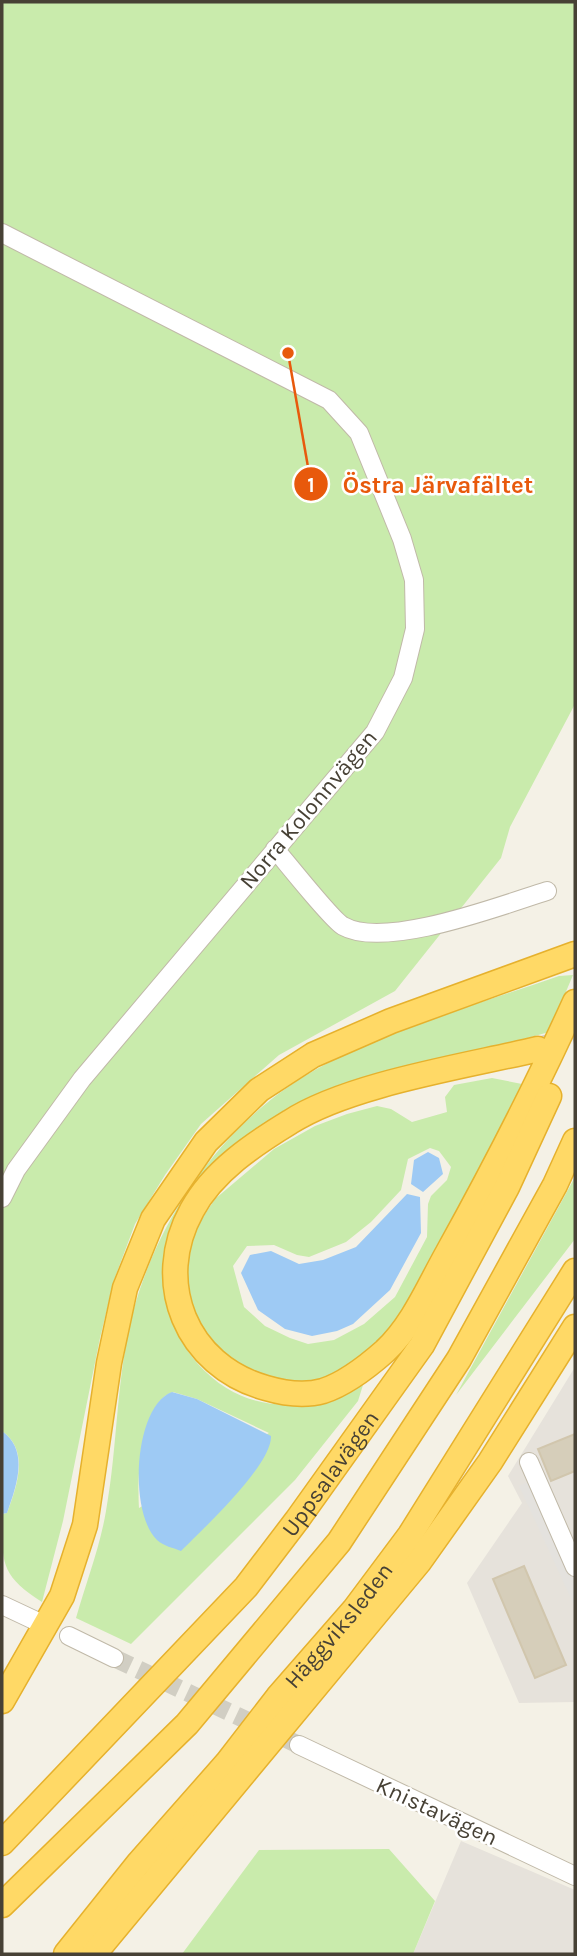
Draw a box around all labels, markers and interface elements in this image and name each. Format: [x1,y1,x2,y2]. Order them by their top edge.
callout: Östra Järvafältet [294,462,547,507]
text: Östra Järvafältet [343,471,533,499]
text: 1 [307,473,315,497]
street label: Norra Kolonnvägen [234,724,383,894]
street label: Uppsalavägen [276,1405,385,1542]
street label: Häggviksleden [279,1558,399,1694]
street label: Knistavägen [372,1772,502,1851]

